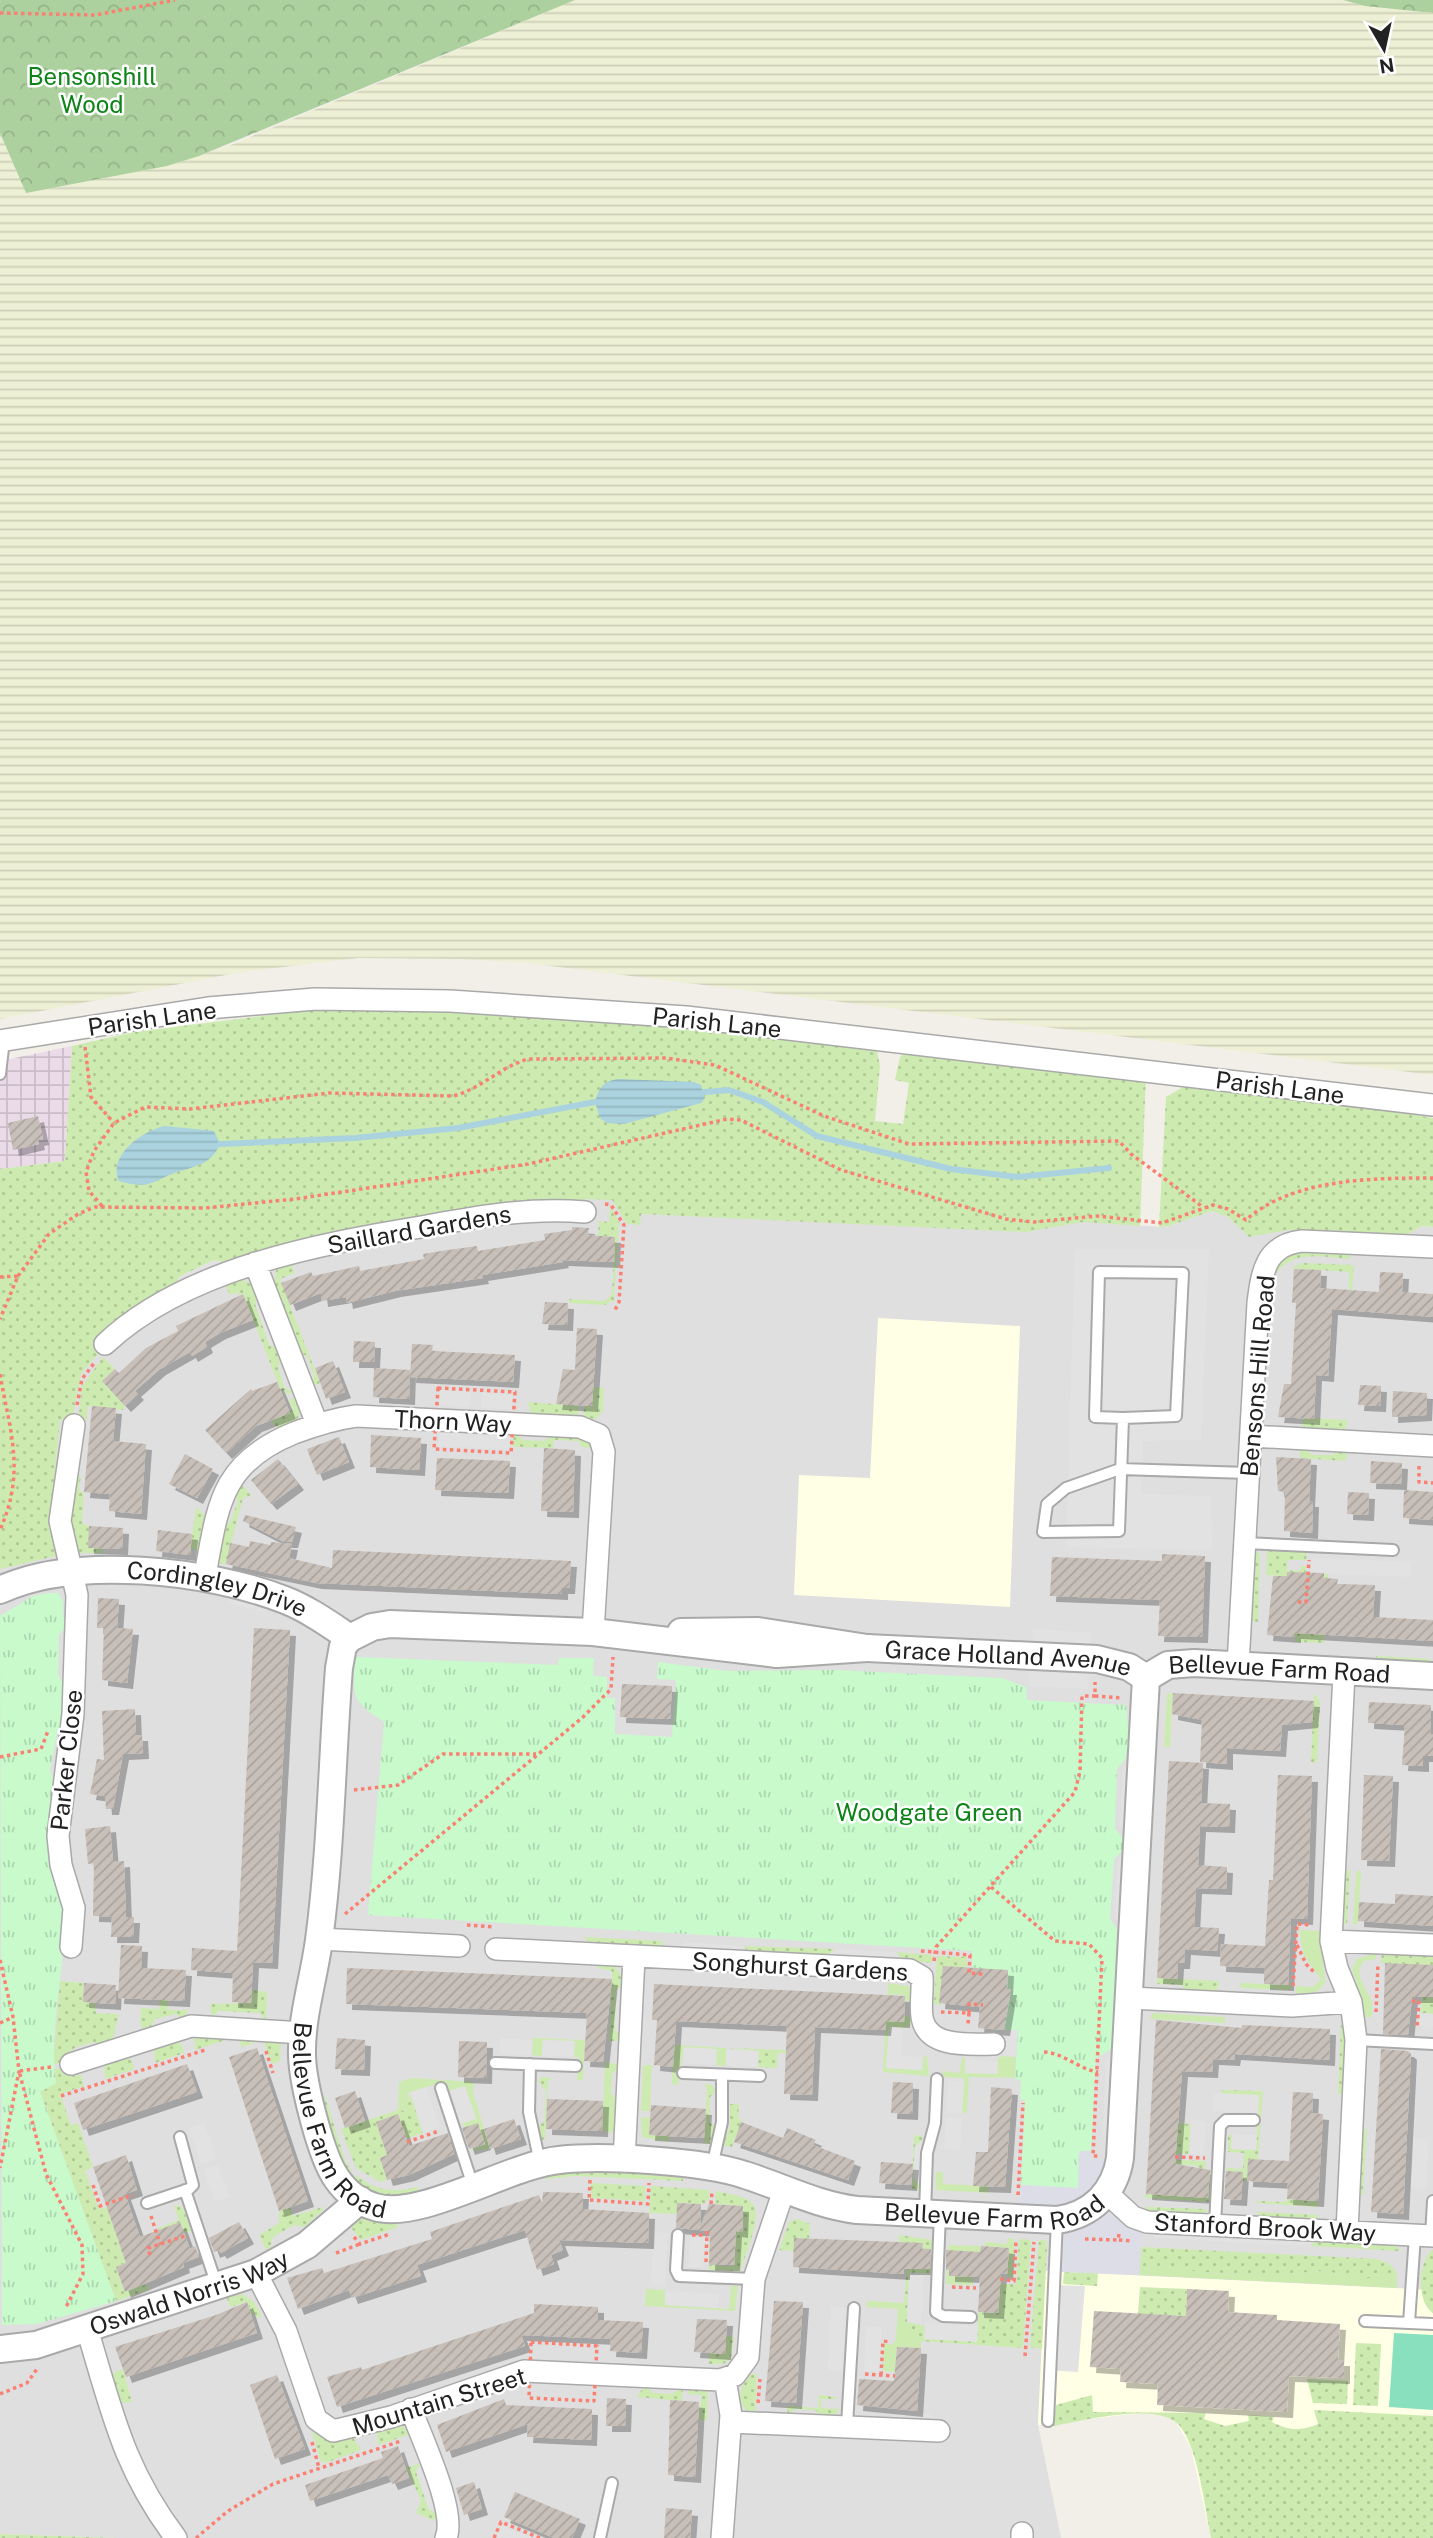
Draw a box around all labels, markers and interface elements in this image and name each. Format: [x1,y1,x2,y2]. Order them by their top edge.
north arrow [1349,14,1419,84]
text: N [1378,54,1396,78]
park label: Bensonshill Wood [27,62,157,118]
street label: Parish Lane [86,995,218,1041]
street label: Parish Lane [651,1001,783,1043]
street label: Parish Lane [1214,1065,1346,1109]
street label: Saillard Gardens [325,1199,513,1259]
street label: Bensons Hill Road [1234,1274,1280,1478]
street label: Thorn Way [393,1404,513,1438]
street label: Cordingley Drive [126,1556,312,1622]
street label: Grace Holland Avenue [884,1635,1135,1681]
street label: Bellevue Farm Road [1167,1649,1391,1688]
street label: Parker Close [45,1688,87,1832]
park label: Woodgate Green [836,1798,1022,1826]
street label: Songhurst Gardens [691,1946,909,1986]
street label: Bellevue Farm Road [288,2021,389,2223]
street label: Bellevue Farm Road [884,2188,1110,2235]
street label: Stanford Brook Way [1153,2207,1377,2247]
street label: Oswald Norris Way [86,2244,294,2341]
street label: Mountain Street [349,2361,529,2441]

